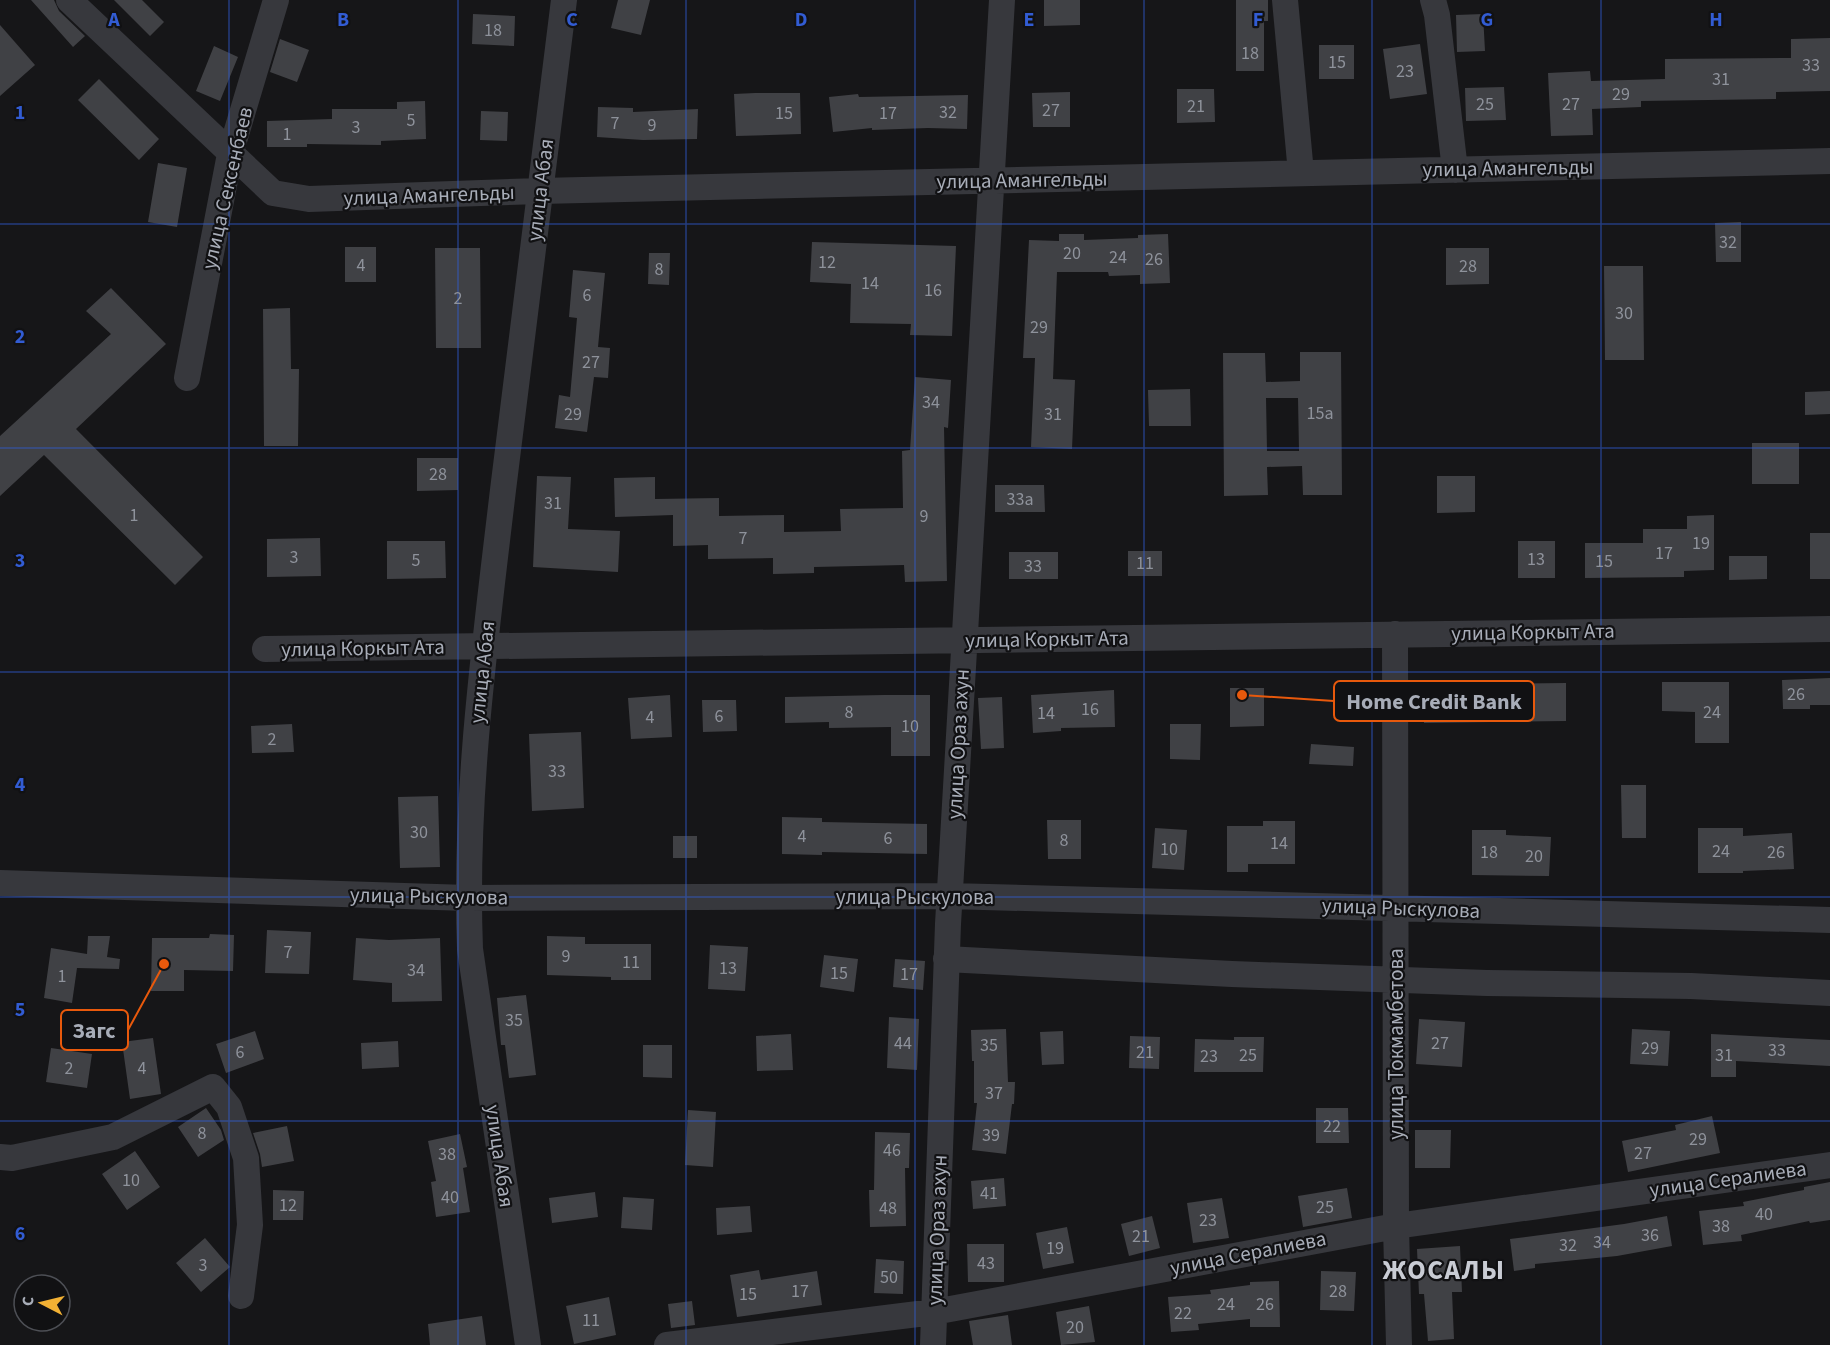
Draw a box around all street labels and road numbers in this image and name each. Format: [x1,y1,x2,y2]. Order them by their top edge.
street label: улица Сексенбаев [194,104,260,272]
street label: улица Абая [519,137,561,243]
street label: улица Амангельды [1422,152,1594,184]
street label: улица Амангельды [936,164,1108,196]
street label: улица Амангельды [343,177,515,213]
street label: улица Коркыт Ата [1451,616,1615,648]
street label: улица Абая [462,619,502,725]
street label: улица Коркыт Ата [965,623,1129,655]
street label: улица Коркыт Ата [281,632,445,664]
street label: улица Ораз ахун [939,668,977,820]
street label: улица Рыскулова [350,880,508,912]
street label: улица Рыскулова [836,882,994,912]
street label: улица Рыскулова [1321,890,1481,926]
street label: улица Токмамбетова [1381,948,1411,1140]
street label: улица Абая [478,1103,522,1209]
street label: улица Сералиева [1648,1153,1808,1205]
street label: улица Ораз ахун [919,1154,955,1306]
street label: улица Сералиева [1167,1223,1329,1283]

